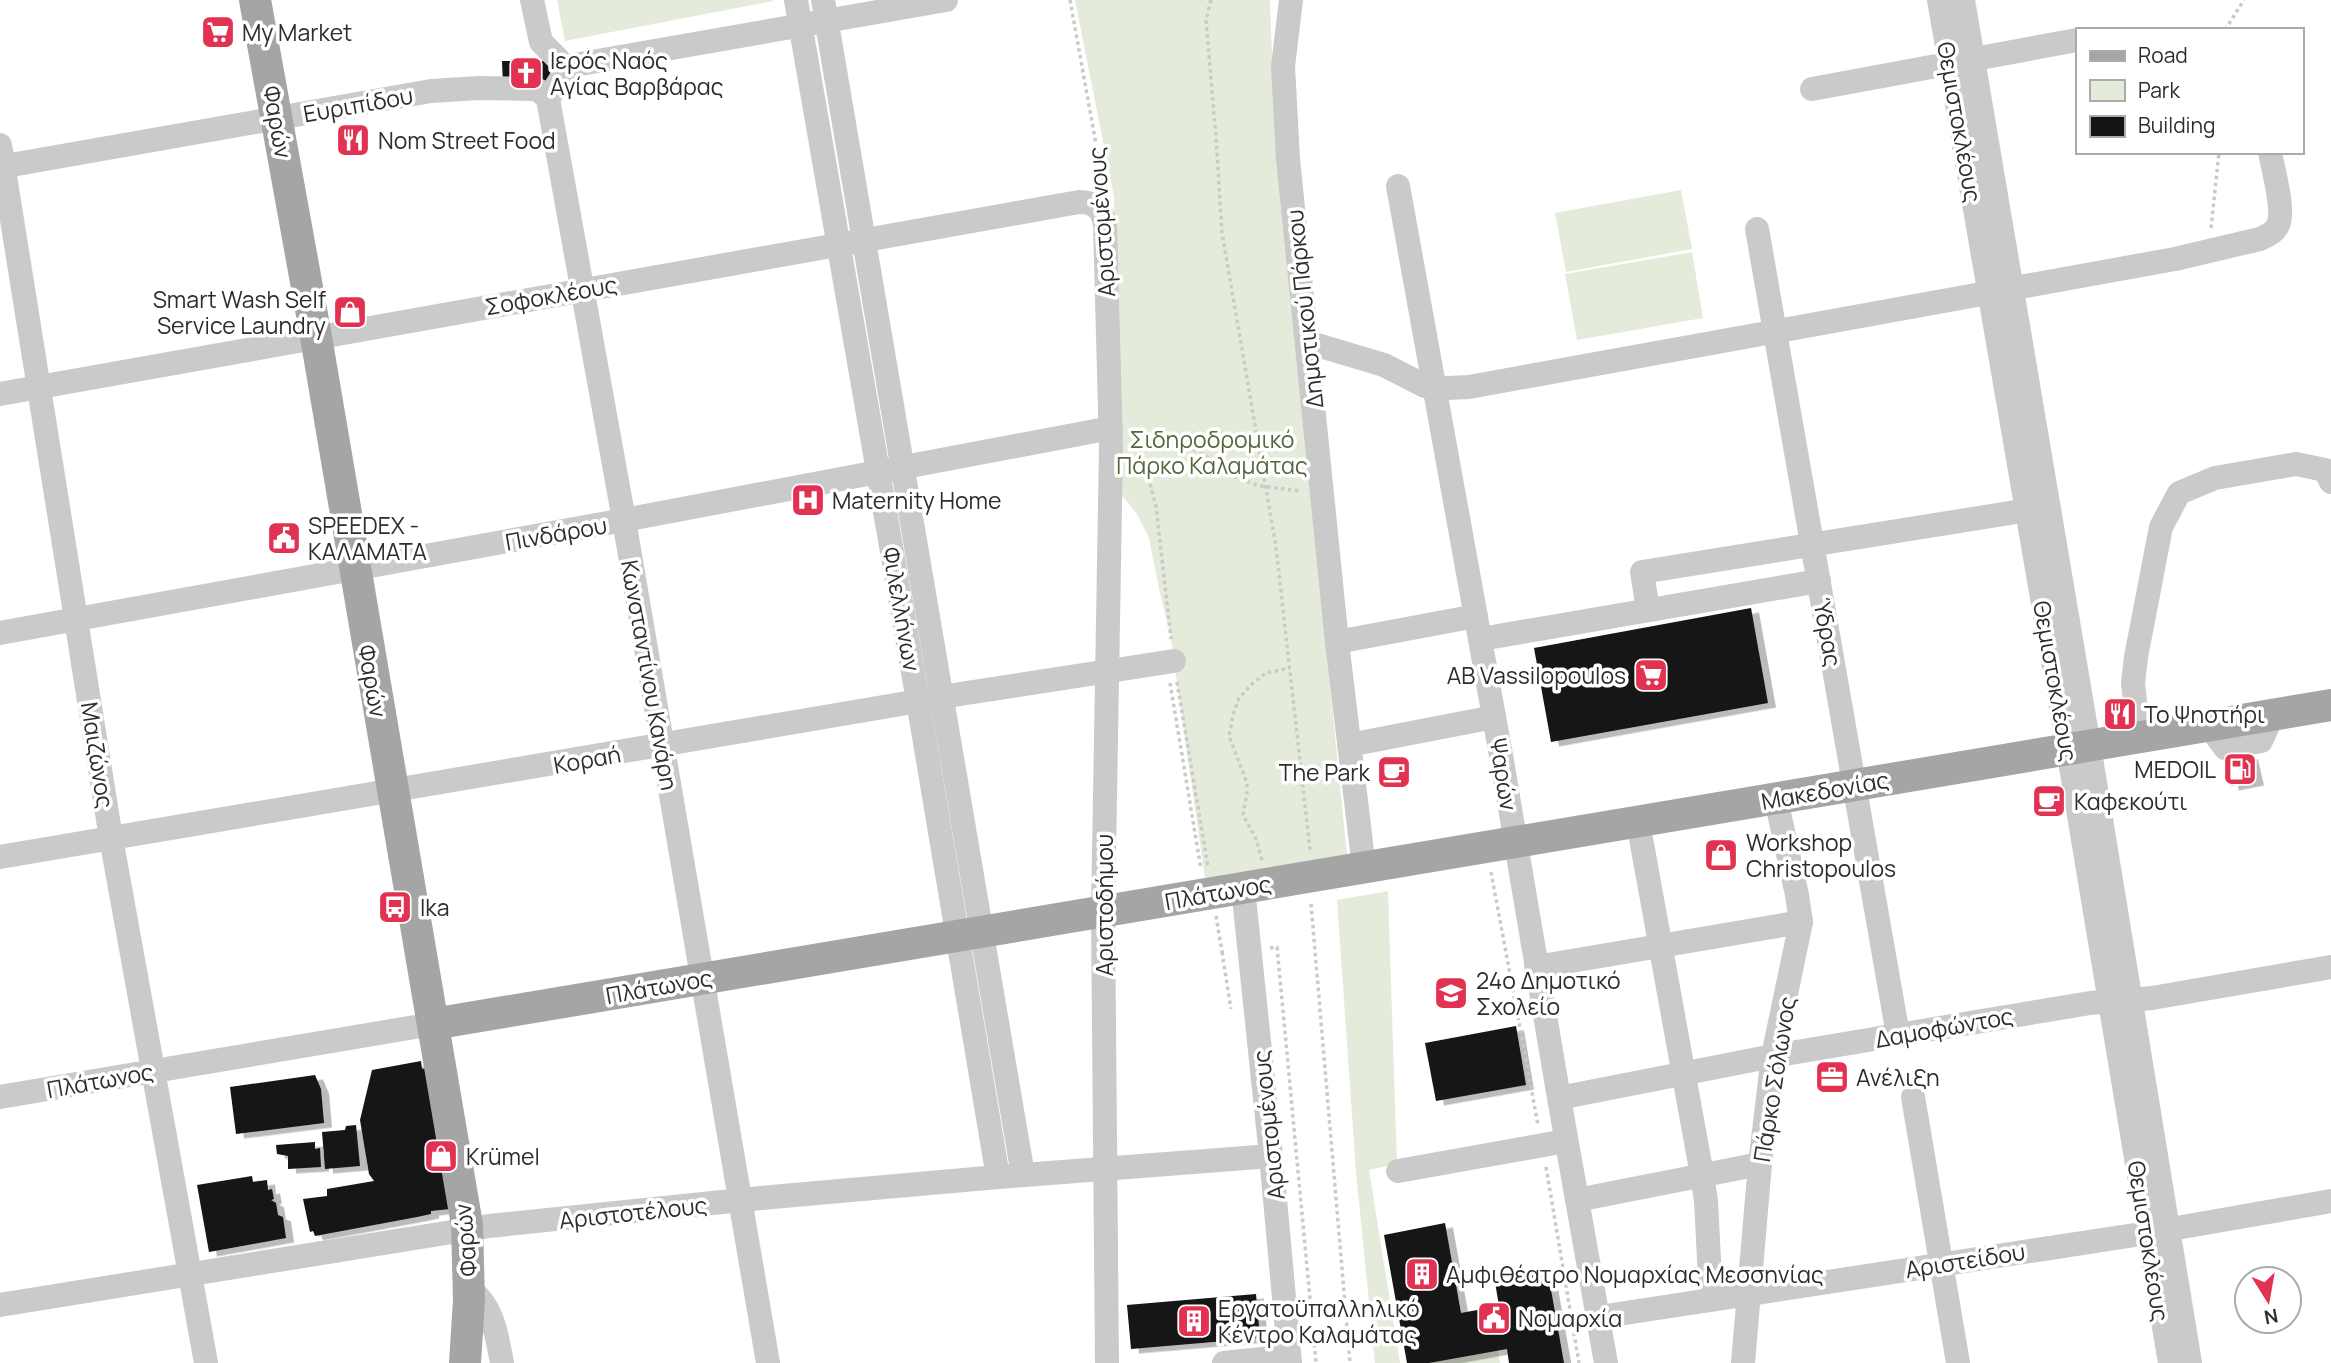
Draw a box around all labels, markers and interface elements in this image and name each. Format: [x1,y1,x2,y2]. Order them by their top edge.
supermarket icon: My Market [199,13,237,51]
place label: My Market [242,16,352,48]
legend [2076,28,2303,154]
street label: Θεμιστοκλέους [1930,39,1990,205]
text: Road [2138,41,2188,69]
place label: Ιερός Ναός Αγίας Βαρβάρας [550,44,724,102]
church icon: Ιερός Ναός Αγίας Βαρβάρας [507,54,545,92]
text: Park [2138,76,2180,104]
street label: Ευριπίδου [301,79,415,129]
street label: Φαρών [256,83,300,161]
text: Building [2138,111,2215,139]
restaurant icon: Nom Street Food [334,121,372,159]
place label: Nom Street Food [378,124,556,156]
street label: Αριστομένους [1080,146,1122,298]
street label: Δημοτικού Πάρκου [1278,208,1330,410]
street label: Σοφοκλέους [483,268,619,322]
place label: Smart Wash Self Service Laundry [153,283,326,341]
shop icon: Smart Wash Self Service Laundry [331,293,369,331]
park label: Σιδηροδρομικό Πάρκο Καλαμάτας [1116,423,1308,481]
hospital icon: Maternity Home [789,481,827,519]
place label: Maternity Home [832,484,1001,516]
street label: Πινδάρου [503,508,609,558]
place label: SPEEDEX - ΚΑΛΑΜΑΤΑ [308,509,427,567]
public building icon: SPEEDEX - ΚΑΛΑΜΑΤΑ [265,519,303,557]
street label: Φιλελλήνων [875,544,929,674]
street label: Κωνσταντίνου Κανάρη [614,557,686,793]
street label: Ύδρας [1806,595,1850,669]
street label: Θεμιστοκλέους [2026,598,2086,764]
street label: Φαρών [351,642,395,720]
supermarket icon: AB Vassilopoulos [1632,656,1670,694]
place label: AB Vassilopoulos [1447,659,1626,691]
restaurant icon: Το Ψηστήρι [2101,695,2139,733]
place label: Το Ψηστήρι [2144,698,2265,730]
street label: Μαιζώνος [74,700,122,810]
street label: Ψαρών [1482,735,1526,813]
street label: Κοραή [551,737,623,781]
fuel station icon: MEDOIL [2221,750,2259,788]
cafe icon: The Park [1375,753,1413,791]
place label: MEDOIL [2134,753,2216,785]
place label: The Park [1279,756,1371,788]
street label: Μακεδονίας [1759,763,1891,817]
cafe icon: Καφεκούτι [2030,782,2068,820]
place label: Καφεκούτι [2074,785,2188,817]
place label: Workshop Christopoulos [1746,826,1896,884]
street label: Αριστοδήμου [1088,834,1120,976]
shop icon: Workshop Christopoulos [1702,836,1740,874]
street label: Πλάτωνος [1162,867,1274,917]
bus stop icon: Ika [376,888,414,926]
place label: Ika [420,891,450,923]
street label: Πλάτωνος [603,961,715,1011]
place label: 24ο Δημοτικό Σχολείο [1476,964,1621,1022]
school or university icon: 24ο Δημοτικό Σχολείο [1432,974,1470,1012]
street label: Πάρκο Σόλωνος [1745,994,1803,1164]
street label: Δαμοφώντος [1872,999,2016,1055]
street label: Αριστομένους [1244,1048,1292,1202]
street label: Πλάτωνος [44,1055,156,1105]
office icon: Ανέλιξη [1813,1058,1851,1096]
place label: Ανέλιξη [1856,1061,1940,1093]
shop icon: Krümel [422,1137,460,1175]
place label: Krümel [466,1140,540,1172]
street label: Θεμιστοκλέους [2120,1158,2178,1324]
street label: Αριστοτέλους [557,1188,709,1236]
street label: Φαρών [446,1202,484,1278]
street label: Αριστείδου [1903,1235,2027,1285]
building icon: Αμφιθέατρο Νομαρχίας Μεσσηνίας [1403,1255,1441,1293]
place label: Αμφιθέατρο Νομαρχίας Μεσσηνίας [1446,1258,1824,1290]
north arrow [2233,1265,2303,1335]
place label: Εργατοϋπαλληλικό Κέντρο Καλαμάτας [1218,1292,1420,1350]
public building icon: Νομαρχία [1475,1299,1513,1337]
building icon: Εργατοϋπαλληλικό Κέντρο Καλαμάτας [1175,1302,1213,1340]
place label: Νομαρχία [1518,1302,1622,1334]
text: N [2262,1303,2280,1331]

